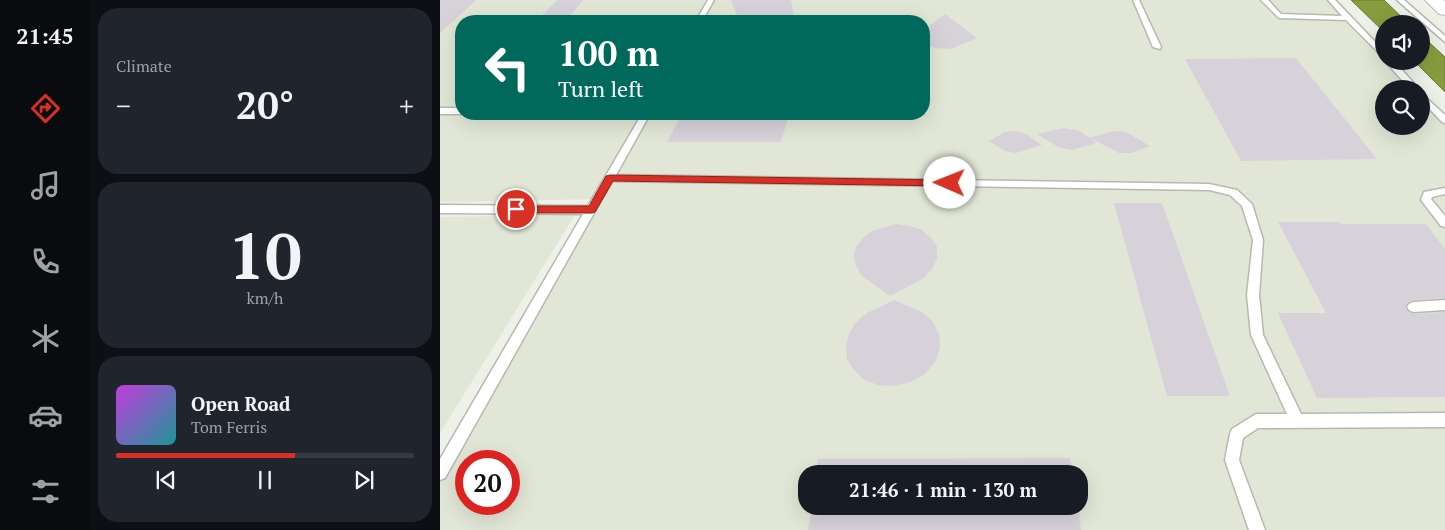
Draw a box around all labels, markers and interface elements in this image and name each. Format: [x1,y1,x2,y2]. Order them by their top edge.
map controls [1375,15,1430,135]
button: sound [1375,15,1430,70]
text: 21:45 [16,21,74,50]
text: 100 m [558,30,659,76]
icon: left [475,35,540,100]
text: Climate [116,55,172,77]
text: Turn left [558,74,644,103]
text: 20° [236,80,294,130]
button: search [1375,80,1430,135]
text: − [116,87,131,124]
text: + [399,87,414,124]
icon: directions [28,91,63,126]
position arrow [923,156,975,208]
icon: music [28,168,63,203]
pin [495,188,537,230]
icon: arrive [502,195,530,223]
text: 10 [228,211,302,298]
icon: phone [28,244,63,279]
text: km/h [247,287,283,309]
icon: climate [28,321,63,356]
text: Open Road [191,391,291,416]
icon: car [28,398,63,433]
text: Tom Ferris [191,416,267,438]
speed limit sign: 20 [455,450,520,515]
icon: previous [152,466,180,494]
icon: pause [251,466,279,494]
icon: next [350,466,378,494]
icon: filters [28,474,63,509]
text: 21:46 · 1 min · 130 m [849,477,1037,502]

